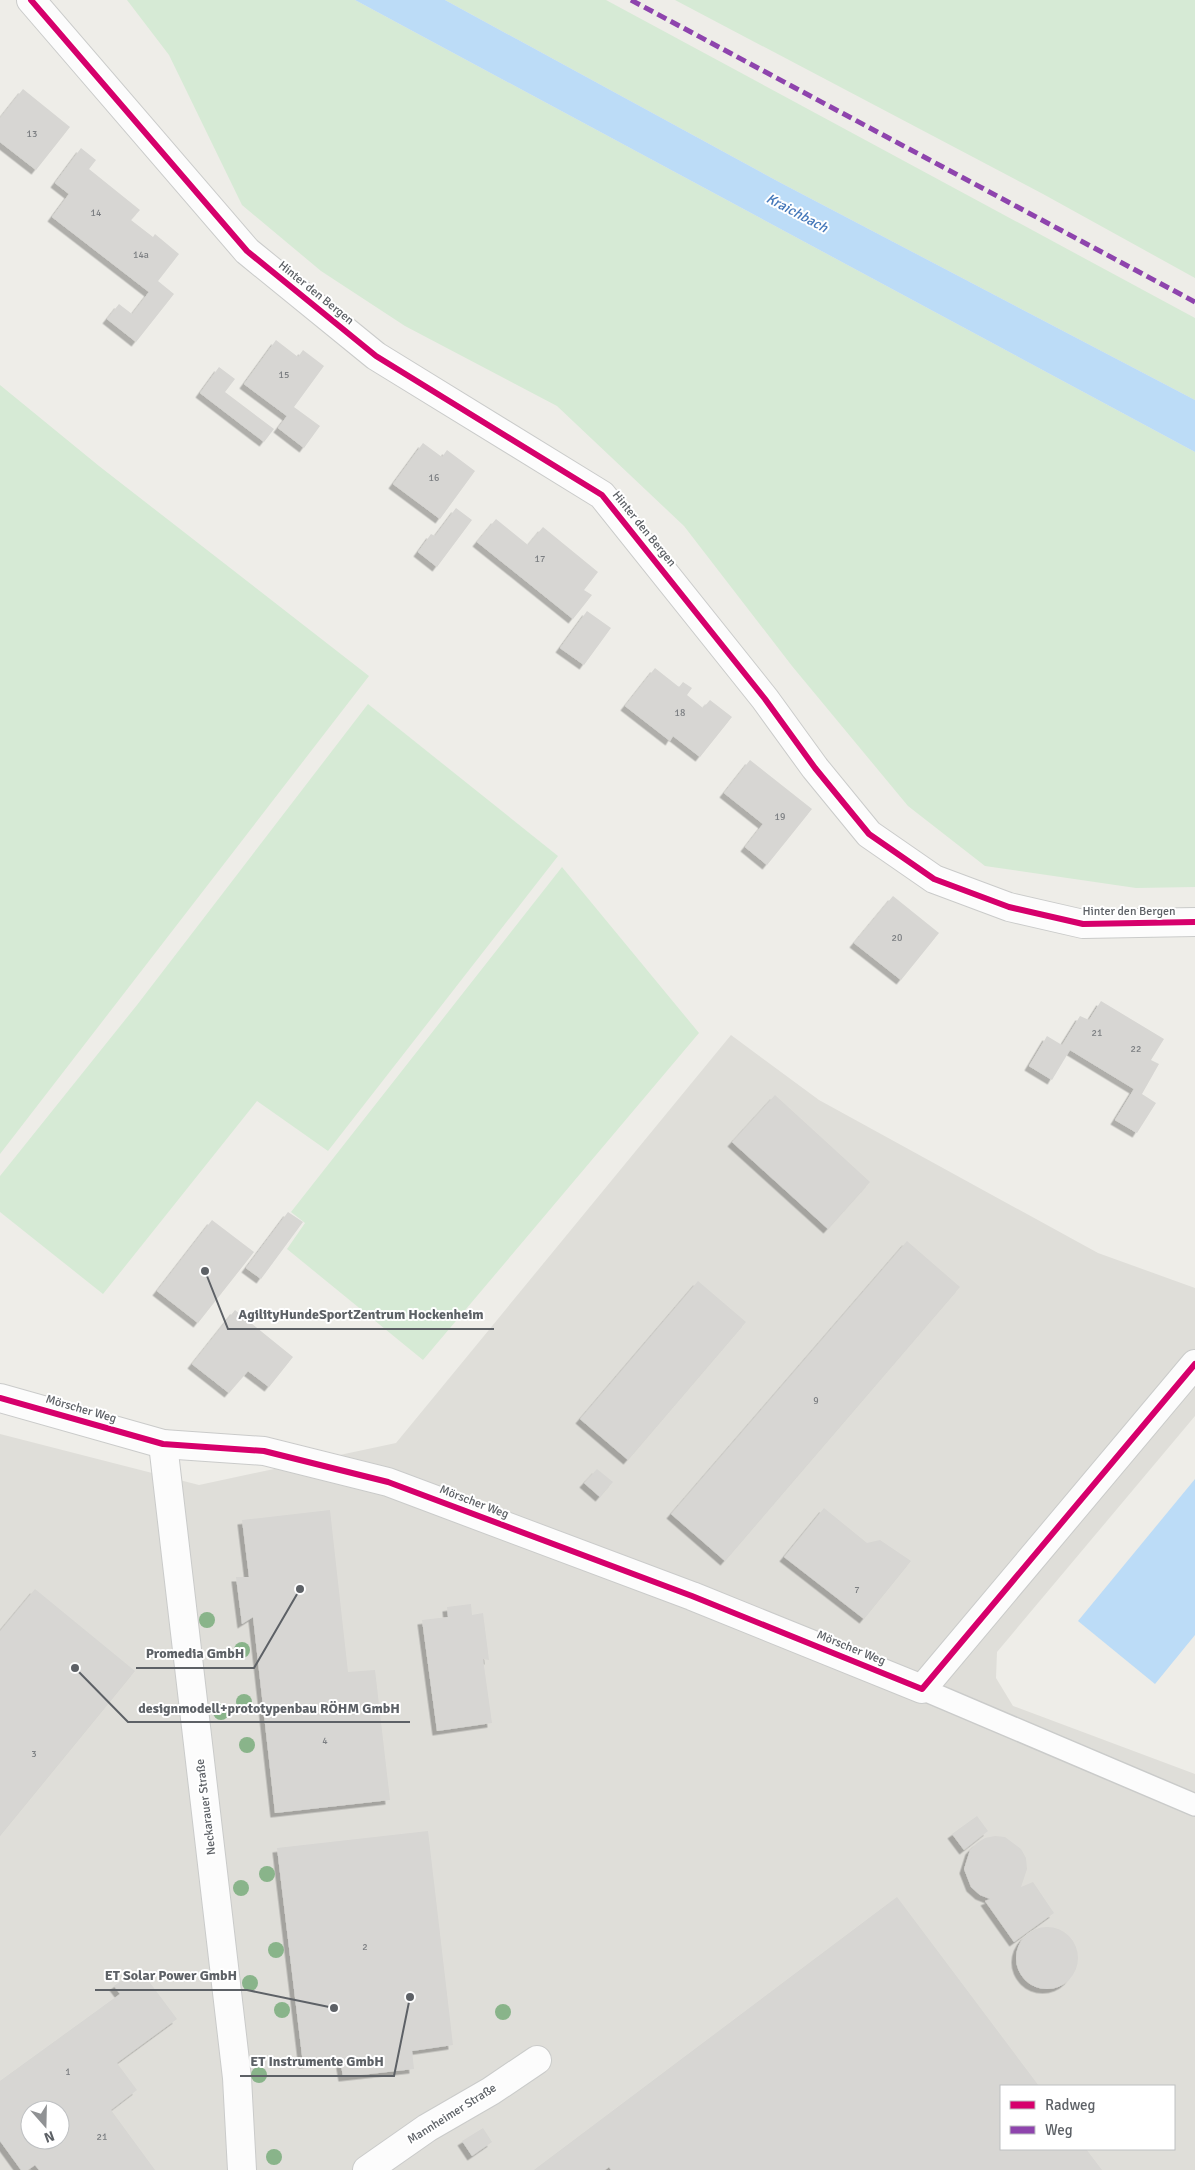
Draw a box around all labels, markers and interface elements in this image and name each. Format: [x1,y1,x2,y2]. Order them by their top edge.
house number: 13 [27,128,37,140]
water label: Kraichbach [763,190,831,236]
house number: 14 [91,207,102,219]
house number: 14a [133,249,149,261]
street label: Hinter den Bergen [275,258,357,328]
house number: 15 [279,369,289,381]
house number: 16 [429,472,439,484]
street label: Hinter den Bergen [609,488,679,570]
house number: 17 [535,553,545,565]
house number: 18 [675,707,685,719]
house number: 19 [775,811,785,823]
street label: Hinter den Bergen [1082,904,1176,919]
house number: 20 [892,932,902,944]
house number: 21 [1092,1027,1102,1039]
house number: 22 [1131,1043,1141,1055]
callout: AgilityHundeSportZentrum Hockenheim [228,1300,494,1329]
text: AgilityHundeSportZentrum Hockenheim [238,1306,484,1323]
street label: Mörscher Weg [44,1392,118,1426]
house number: 9 [813,1395,819,1407]
street label: Mörscher Weg [437,1482,511,1522]
house number: 7 [854,1584,860,1596]
street label: Mörscher Weg [814,1627,888,1669]
callout: Promedia GmbH [136,1639,254,1668]
text: Promedia GmbH [146,1645,244,1662]
callout: designmodell+prototypenbau RÖHM GmbH [128,1693,410,1722]
text: designmodell+prototypenbau RÖHM GmbH [138,1700,400,1717]
house number: 4 [322,1735,328,1747]
house number: 3 [31,1748,37,1760]
street label: Neckarauer Straße [193,1758,219,1856]
house number: 2 [362,1941,368,1953]
callout: ET Solar Power GmbH [95,1961,247,1990]
text: ET Solar Power GmbH [105,1967,237,1984]
callout: ET Instrumente GmbH [240,2047,394,2076]
text: ET Instrumente GmbH [250,2053,384,2070]
house number: 1 [65,2066,71,2078]
street label: Mannheimer Straße [405,2081,499,2147]
legend [1000,2085,1175,2150]
text: Radweg [1045,2096,1096,2114]
north arrow [20,2100,70,2150]
text: Weg [1045,2121,1073,2139]
text: N [42,2127,57,2146]
house number: 21 [97,2131,107,2143]

